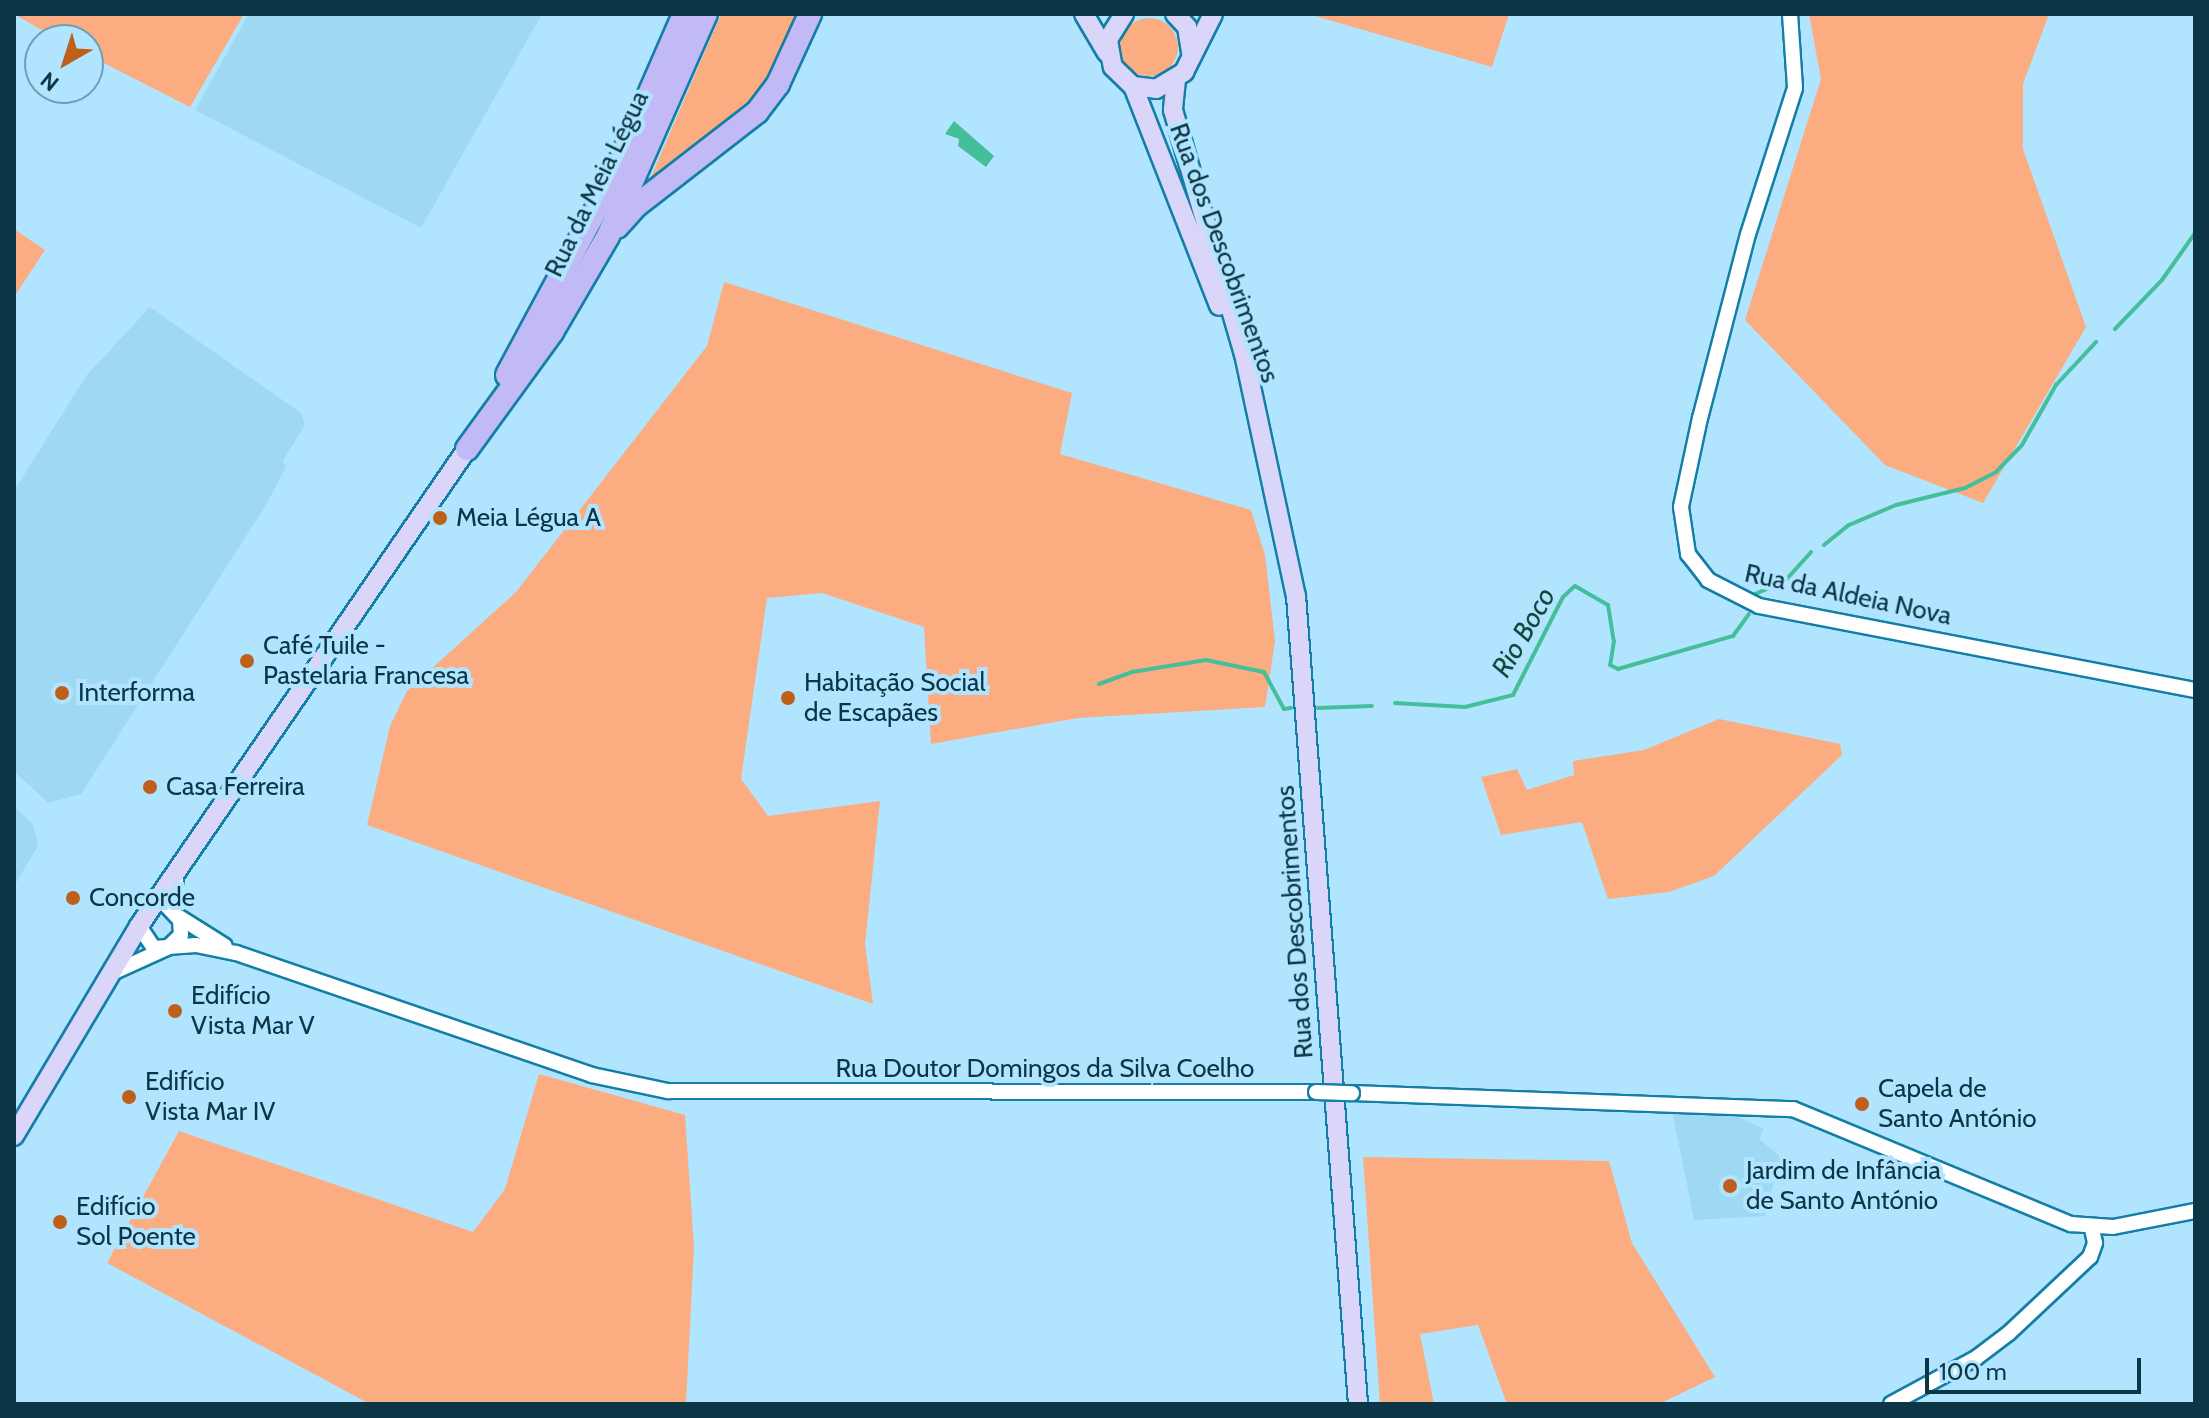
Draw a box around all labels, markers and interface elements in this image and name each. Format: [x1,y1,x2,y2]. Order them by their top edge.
north arrow [24,24,104,104]
text: N [35,66,64,97]
street label: Rua da Meia Légua [538,86,656,282]
street label: Rua dos Descobrimentos [1163,119,1285,387]
place label: Meia Légua A [456,502,601,534]
marker: Meia Légua A [431,509,449,527]
street label: Rua da Aldeia Nova [1742,558,1954,632]
water label: Rio Boco [1484,581,1562,683]
place label: Café Tuile - Pastelaria Francesa [263,630,469,692]
marker: Café Tuile - Pastelaria Francesa [238,652,256,670]
place label: Habitação Social de Escapães [804,667,986,728]
place label: Interforma [78,677,195,709]
marker: Interforma [53,684,71,702]
marker: Habitação Social de Escapães [779,689,797,707]
place label: Casa Ferreira [166,771,305,803]
marker: Casa Ferreira [141,778,159,796]
street label: Rua dos Descobrimentos [1270,784,1320,1060]
place label: Concorde [89,882,195,914]
marker: Concorde [64,889,82,907]
place label: Edifício Vista Mar V [191,980,315,1042]
marker: Edifício Vista Mar V [166,1002,184,1020]
street label: Rua Doutor Domingos da Silva Coelho [836,1053,1254,1085]
place label: Edifício Vista Mar IV [145,1066,275,1128]
place label: Capela de Santo António [1878,1073,2036,1134]
marker: Edifício Vista Mar IV [120,1088,138,1106]
marker: Capela de Santo António [1853,1095,1871,1113]
place label: Jardim de Infância de Santo António [1746,1155,1941,1216]
marker: Jardim de Infância de Santo António [1721,1177,1739,1195]
place label: Edifício Sol Poente [76,1191,196,1252]
marker: Edifício Sol Poente [51,1213,69,1231]
scale bar [1929,1342,2145,1392]
text: 100 m [1939,1357,2007,1386]

